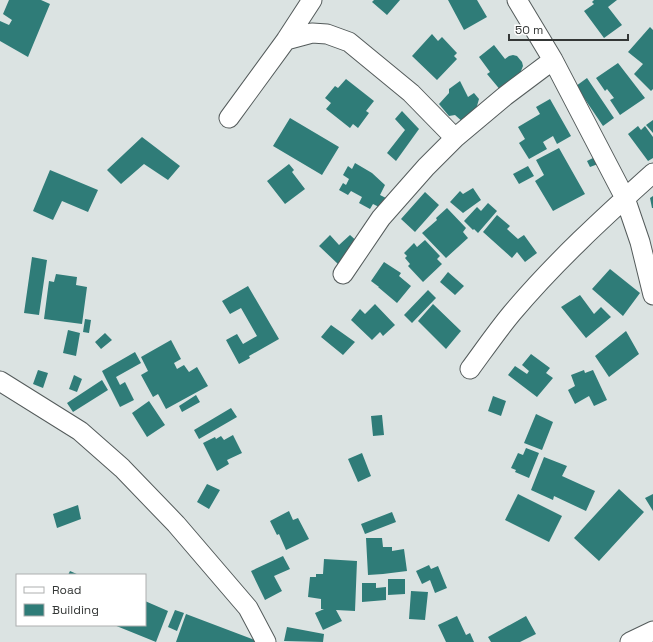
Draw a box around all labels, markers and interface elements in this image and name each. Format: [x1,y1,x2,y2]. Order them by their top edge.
scale bar [509,16,628,42]
text: 50 m [515,22,543,38]
legend [16,574,146,626]
text: Road [52,582,81,598]
text: Building [52,602,99,618]

